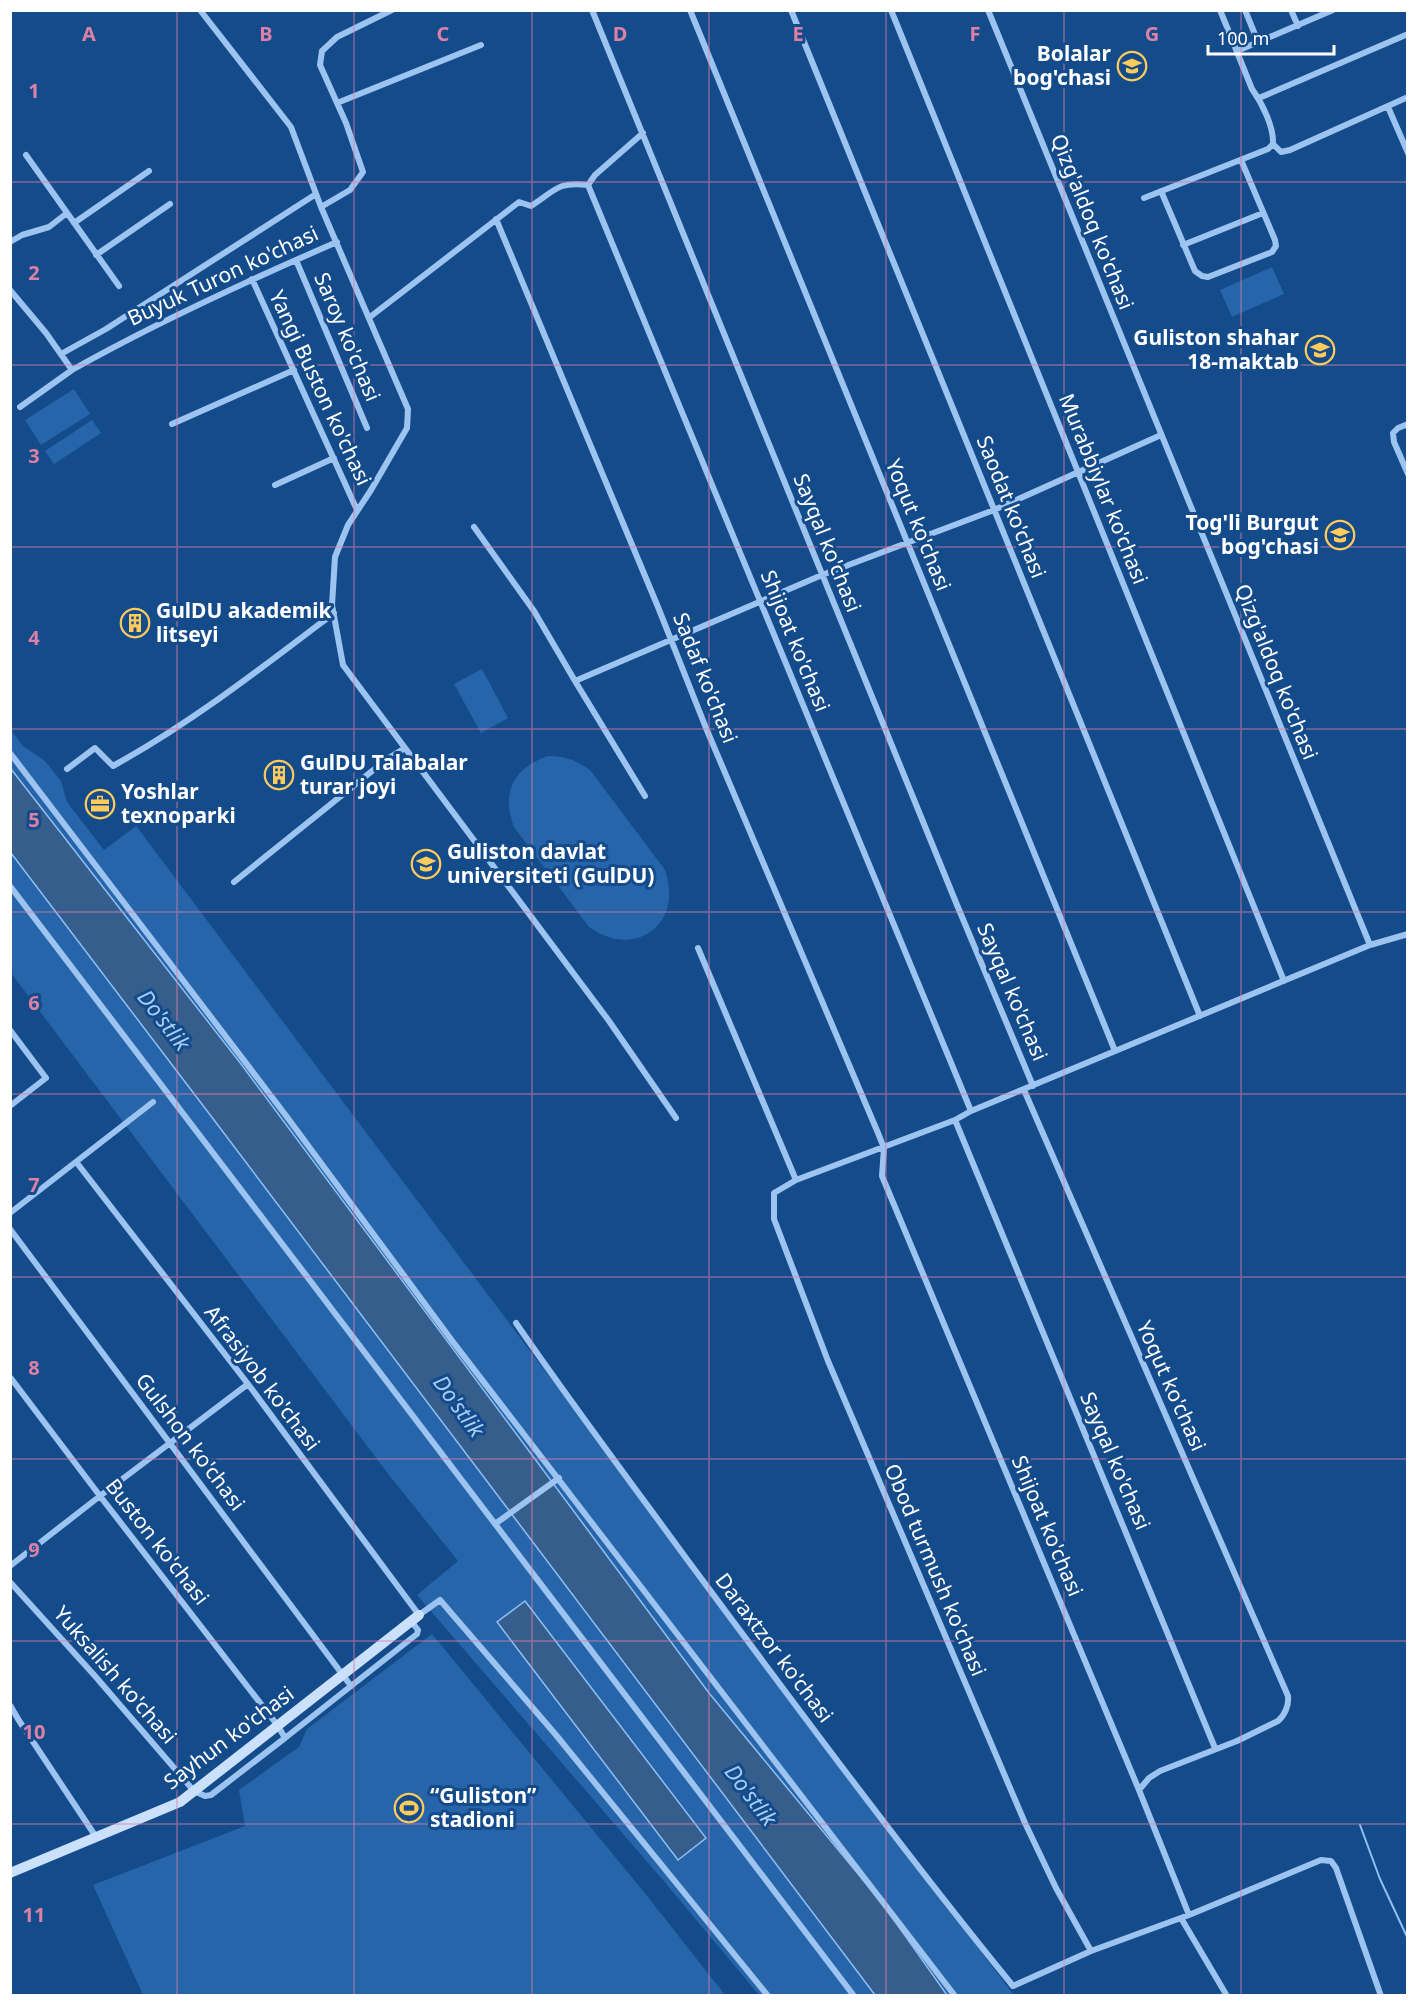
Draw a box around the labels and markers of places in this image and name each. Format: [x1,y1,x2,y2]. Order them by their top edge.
place label: Bolalar bog'chasi [1013,39,1112,91]
school or university icon: Bolalar bog'chasi [1116,50,1148,82]
place label: Guliston shahar 18-maktab [1133,323,1300,375]
school or university icon: Guliston shahar 18-maktab [1304,334,1336,366]
place label: Tog'li Burgut bog'chasi [1186,508,1319,560]
school or university icon: Tog'li Burgut bog'chasi [1324,519,1356,551]
place label: GulDU akademik litseyi [156,596,333,648]
building icon: GulDU akademik litseyi [119,607,151,639]
place label: GulDU Talabalar turar joyi [300,748,468,800]
building icon: GulDU Talabalar turar joyi [263,759,295,791]
place label: Yoshlar texnoparki [121,777,236,829]
office icon: Yoshlar texnoparki [84,788,116,820]
place label: Guliston davlat universiteti (GulDU) [447,837,654,889]
school or university icon: Guliston davlat universiteti (GulDU) [410,848,442,880]
place label: “Guliston” stadioni [430,1781,537,1833]
sports icon: “Guliston” stadioni [393,1792,425,1824]

